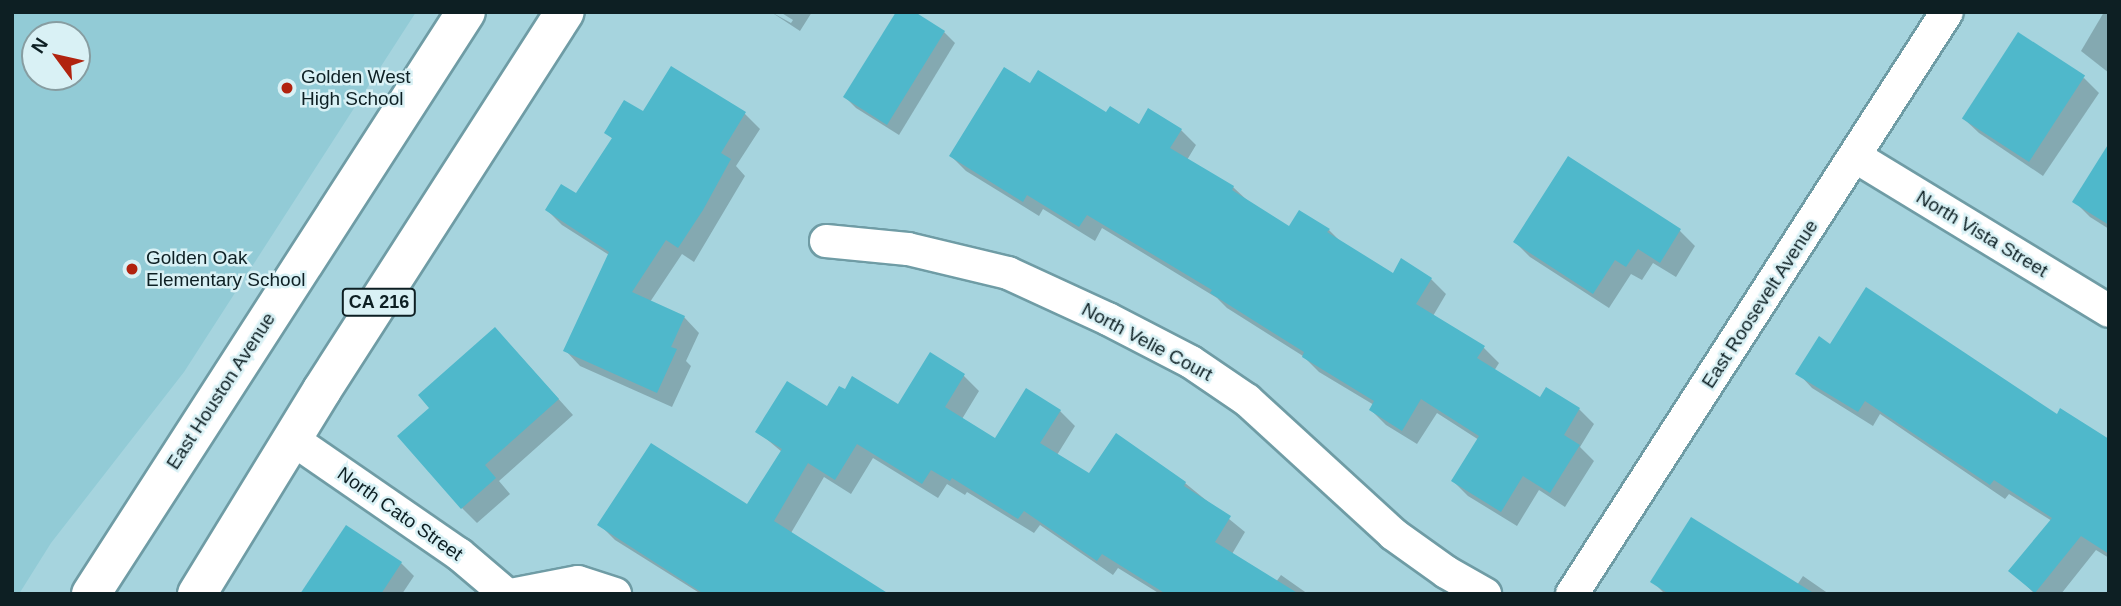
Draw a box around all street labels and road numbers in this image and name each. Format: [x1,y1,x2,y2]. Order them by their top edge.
street label: North Vista Street [1912,186,2052,282]
street label: East Roosevelt Avenue [1697,215,1823,393]
road number: CA 216 [340,288,418,316]
street label: North Velie Court [1078,298,1216,386]
street label: East Houston Avenue [161,308,281,474]
street label: North Cato Street [333,462,467,566]

